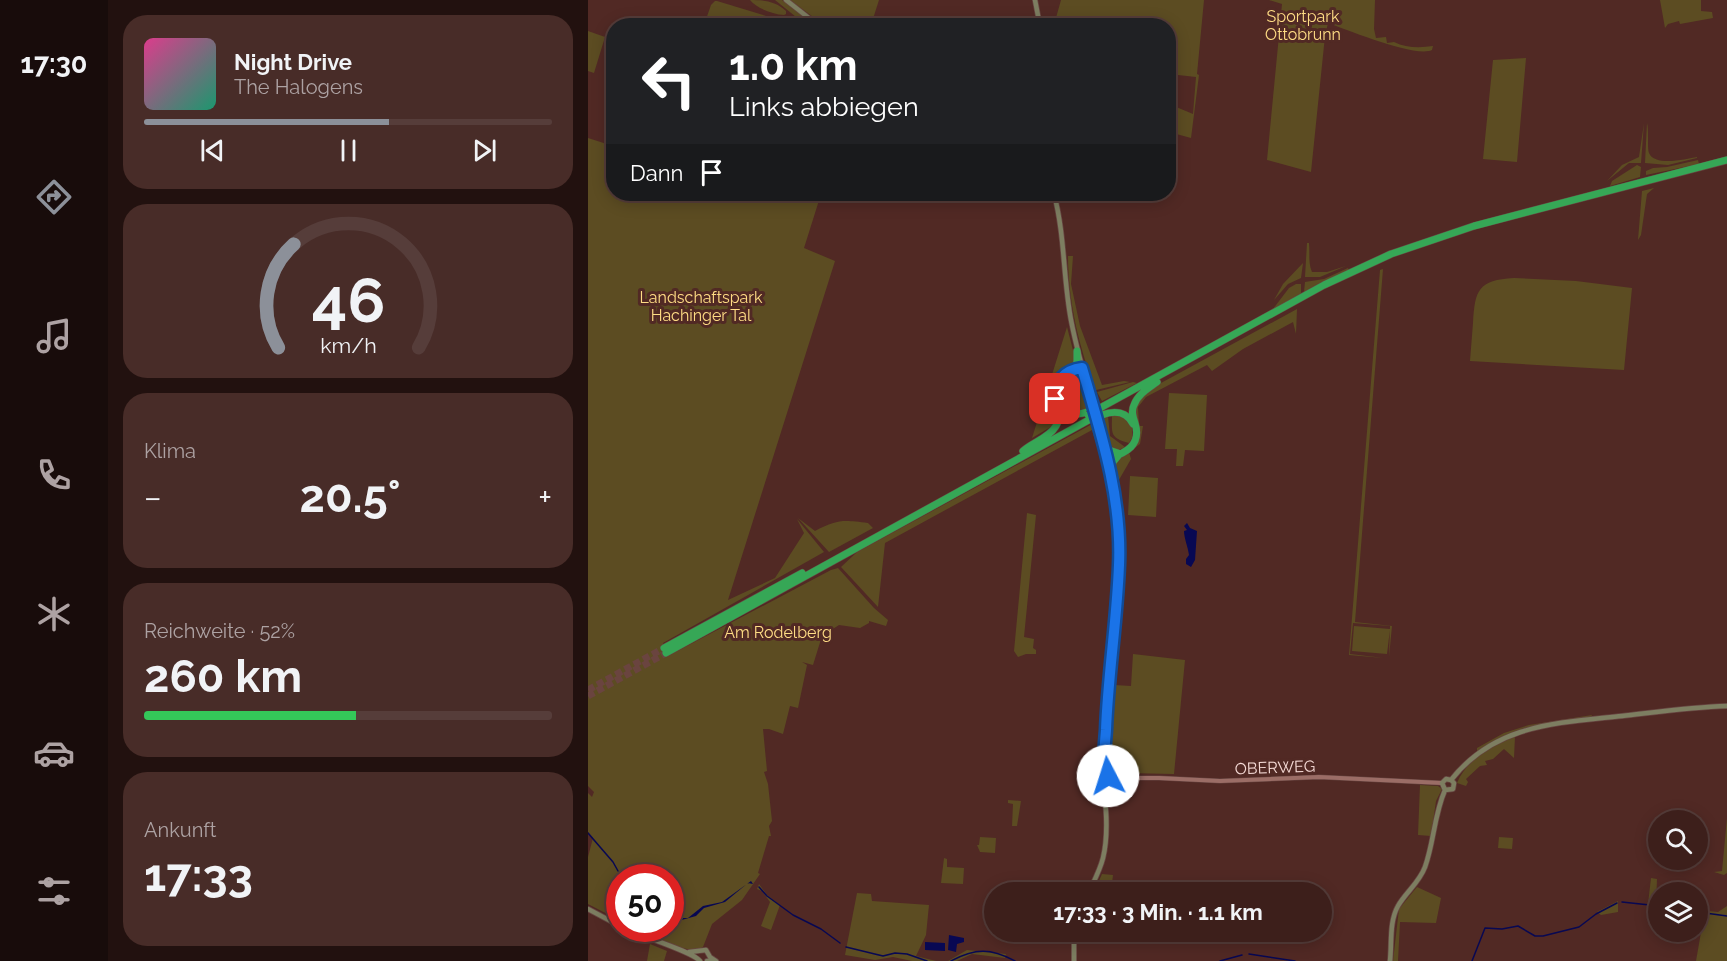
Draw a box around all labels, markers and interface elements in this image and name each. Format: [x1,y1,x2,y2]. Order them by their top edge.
park label: Sportpark Ottobrunn [1265,7,1341,44]
text: 1.0 km [729,41,858,90]
icon: left [630,42,708,120]
text: 17:30 [21,48,87,79]
text: Night Drive [234,49,352,75]
text: The Halogens [234,75,363,99]
text: Links abbiegen [729,91,919,122]
icon: previous [196,134,229,167]
icon: pause [332,134,365,167]
icon: next [468,134,501,167]
icon: arrive [695,156,728,189]
text: Dann [630,160,683,186]
icon: directions [33,176,75,218]
text: 46 [311,263,385,337]
park label: Landschaftspark Hachinger Tal [640,288,763,325]
icon: music [33,315,75,357]
text: km/h [320,334,376,359]
pin [1029,373,1080,424]
icon: arrive [1038,382,1071,415]
text: Klima [144,439,196,463]
icon: phone [33,454,75,496]
text: 20.5° [300,470,400,523]
text: − [144,478,162,517]
text: + [538,478,552,517]
icon: climate [33,593,75,635]
text: Reichweite · 52% [144,619,295,643]
park label: Am Rodelberg [724,623,832,642]
text: 260 km [144,650,302,703]
icon: car [33,732,75,774]
position arrow [1076,744,1140,808]
street label: OBERWEG [1235,757,1315,778]
map controls [1648,810,1708,942]
button: search [1648,810,1708,870]
text: Ankunft [144,818,217,842]
text: 17:33 [144,849,253,902]
speed limit sign: 50 [606,864,684,942]
icon: filters [33,870,75,912]
button: layers [1648,882,1708,942]
text: 17:33 · 3 Min. · 1.1 km [1053,899,1263,925]

